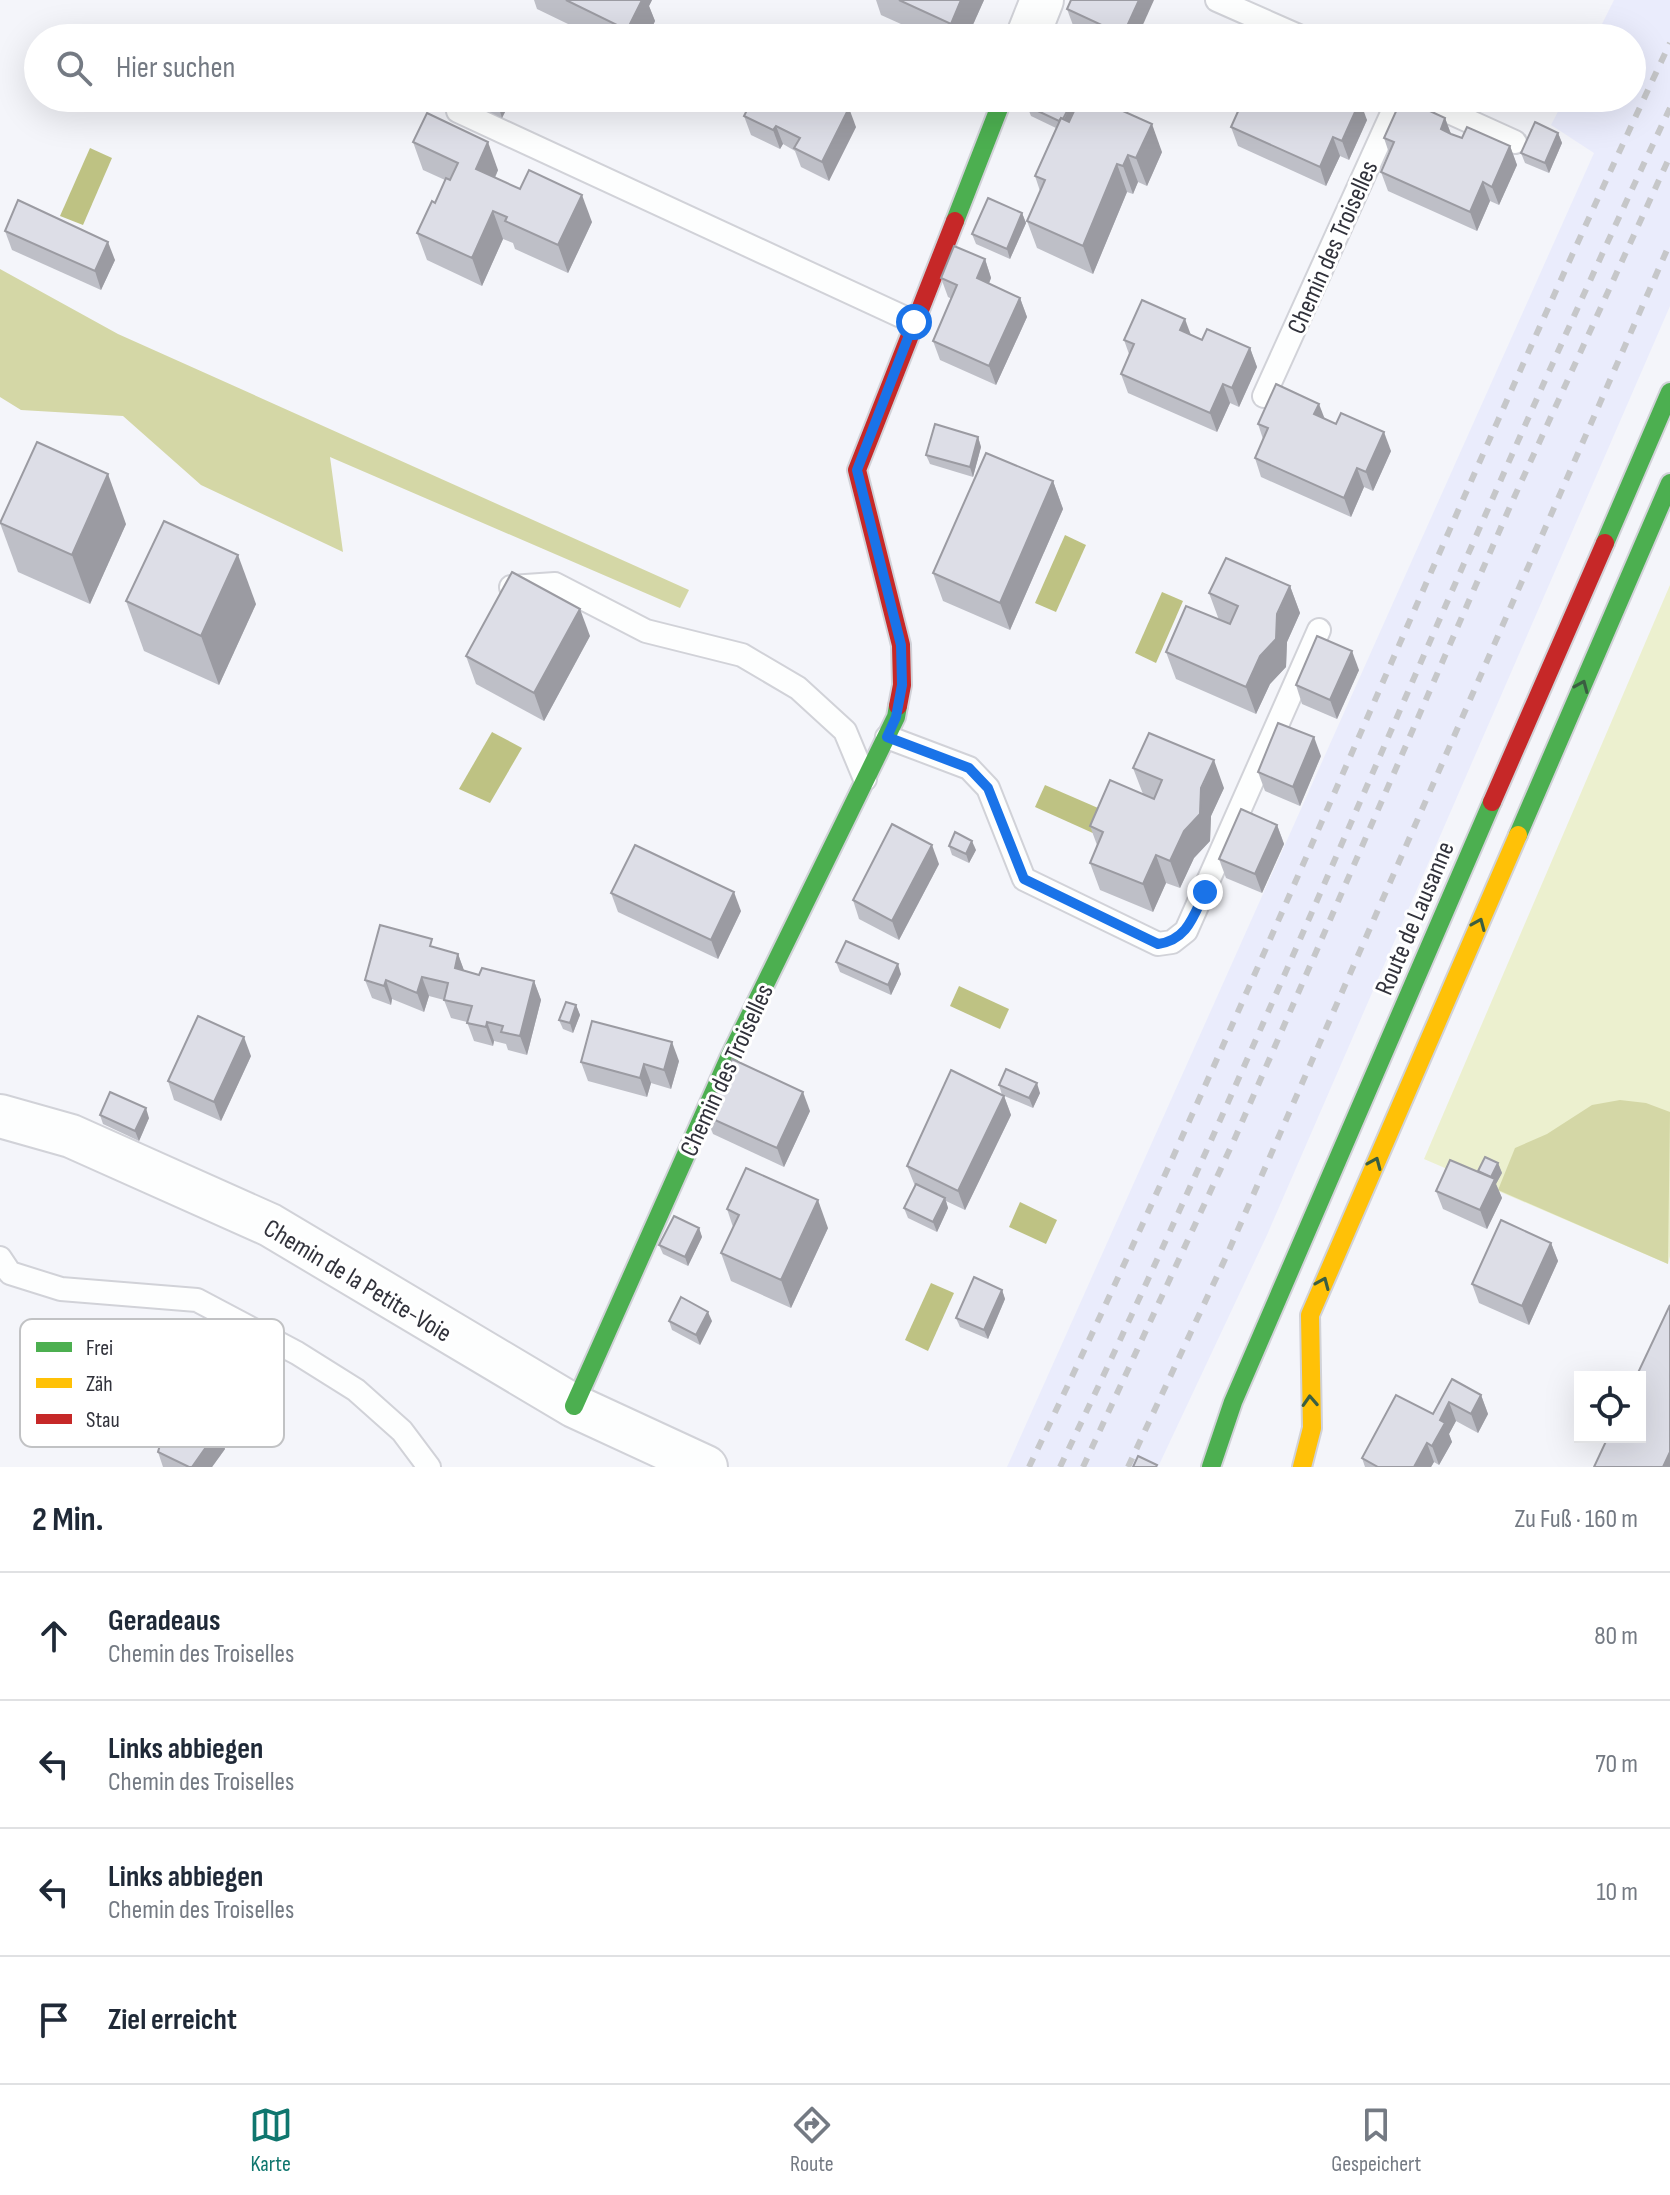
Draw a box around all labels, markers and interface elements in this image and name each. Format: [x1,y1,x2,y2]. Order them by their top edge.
search box [24,24,1646,112]
icon: search [52,46,96,90]
text: Hier suchen [116,50,235,86]
street label: Chemin des Troiselles [1281,156,1385,339]
route start [896,304,932,340]
one-way arrow [1573,679,1589,694]
street label: Route de Lausanne [1369,837,1462,1000]
route end [1187,874,1223,910]
one-way arrow [1469,918,1485,932]
street label: Chemin des Troiselles [674,980,781,1162]
one-way arrow [1365,1157,1381,1171]
street label: Chemin de la Petite-Voie [258,1213,457,1350]
one-way arrow [1314,1277,1330,1291]
legend [20,1319,284,1447]
text: Frei [86,1335,113,1362]
text: Zäh [86,1371,113,1398]
map controls [1574,1371,1646,1443]
button: locate [1574,1371,1646,1443]
one-way arrow [1302,1394,1319,1407]
text: Stau [86,1407,120,1434]
text: 2 Min. [32,1499,103,1540]
text: Zu Fuß · 160 m [1515,1504,1638,1535]
text: Geradeaus [108,1603,221,1639]
icon: ahead [32,1614,76,1658]
text: 80 m [1594,1621,1638,1652]
text: Chemin des Troiselles [108,1639,294,1670]
text: Links abbiegen [108,1731,263,1767]
icon: left [32,1742,76,1786]
text: 70 m [1595,1749,1638,1780]
text: Chemin des Troiselles [108,1767,294,1798]
text: Links abbiegen [108,1859,263,1895]
icon: left [32,1870,76,1914]
text: 10 m [1596,1877,1638,1908]
text: Chemin des Troiselles [108,1895,294,1926]
icon: arrive [32,1998,76,2042]
text: Ziel erreicht [108,2002,237,2038]
tab: Karte [249,2103,293,2178]
tab: Route [790,2103,834,2178]
tab: Gespeichert [1331,2103,1421,2178]

